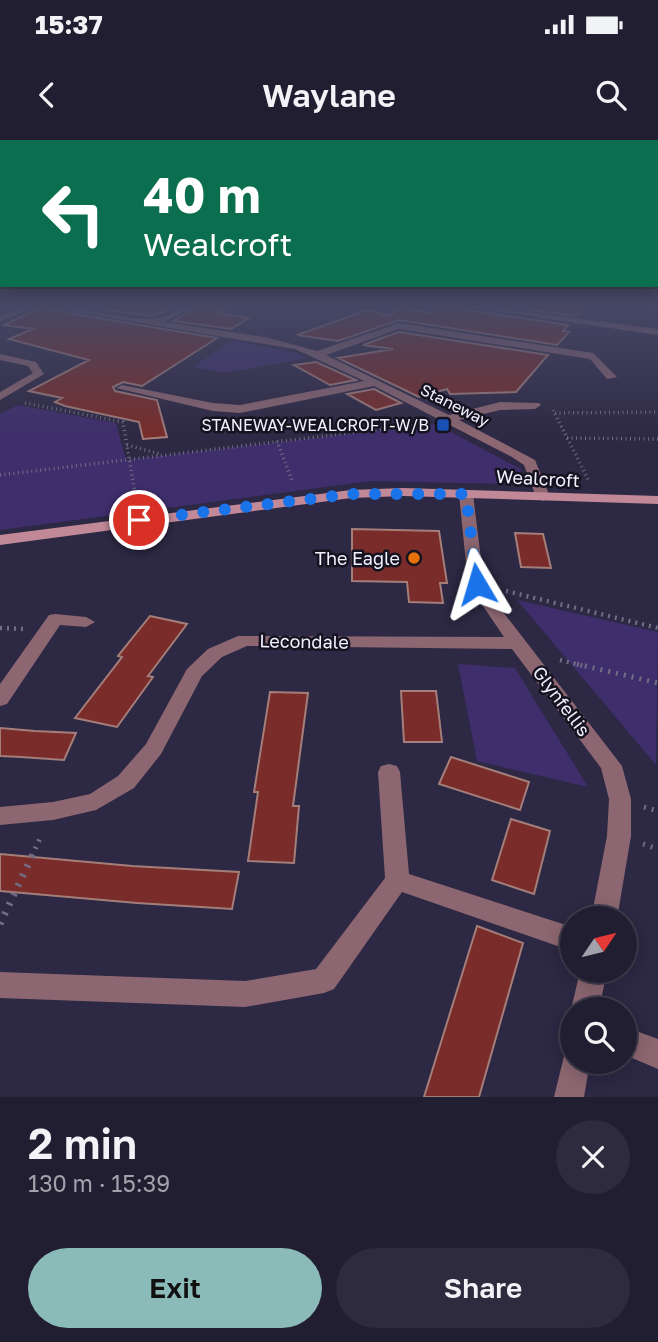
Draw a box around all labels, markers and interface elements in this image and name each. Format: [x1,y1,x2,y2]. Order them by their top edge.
text: 15:37 [35,9,103,40]
icon: back [28,76,66,114]
text: Waylane [262,76,396,114]
icon: search [592,76,630,114]
text: 40 m [143,165,261,224]
icon: left [28,168,119,259]
text: Wealcroft [143,225,292,263]
street label: Staneway [417,379,493,431]
place label: STANEWAY-WEALCROFT-W/B [201,415,429,435]
marker: STANEWAY-WEALCROFT-W/B [435,417,451,433]
street label: Wealcroft [495,465,581,491]
pin [109,490,169,550]
icon: arrive [120,501,158,539]
place label: The Eagle [315,547,400,569]
position arrow [440,547,514,621]
marker: The Eagle [406,550,422,566]
street label: Lecondale [259,629,349,653]
street label: Glynfellis [529,662,595,740]
north arrow [560,906,637,984]
map controls [560,906,637,1074]
button: search [560,997,637,1074]
text: 2 min [28,1118,137,1168]
button: close [556,1120,630,1194]
text: 130 m · 15:39 [28,1169,170,1197]
button: Exit [28,1248,322,1328]
button: Share [336,1248,630,1328]

